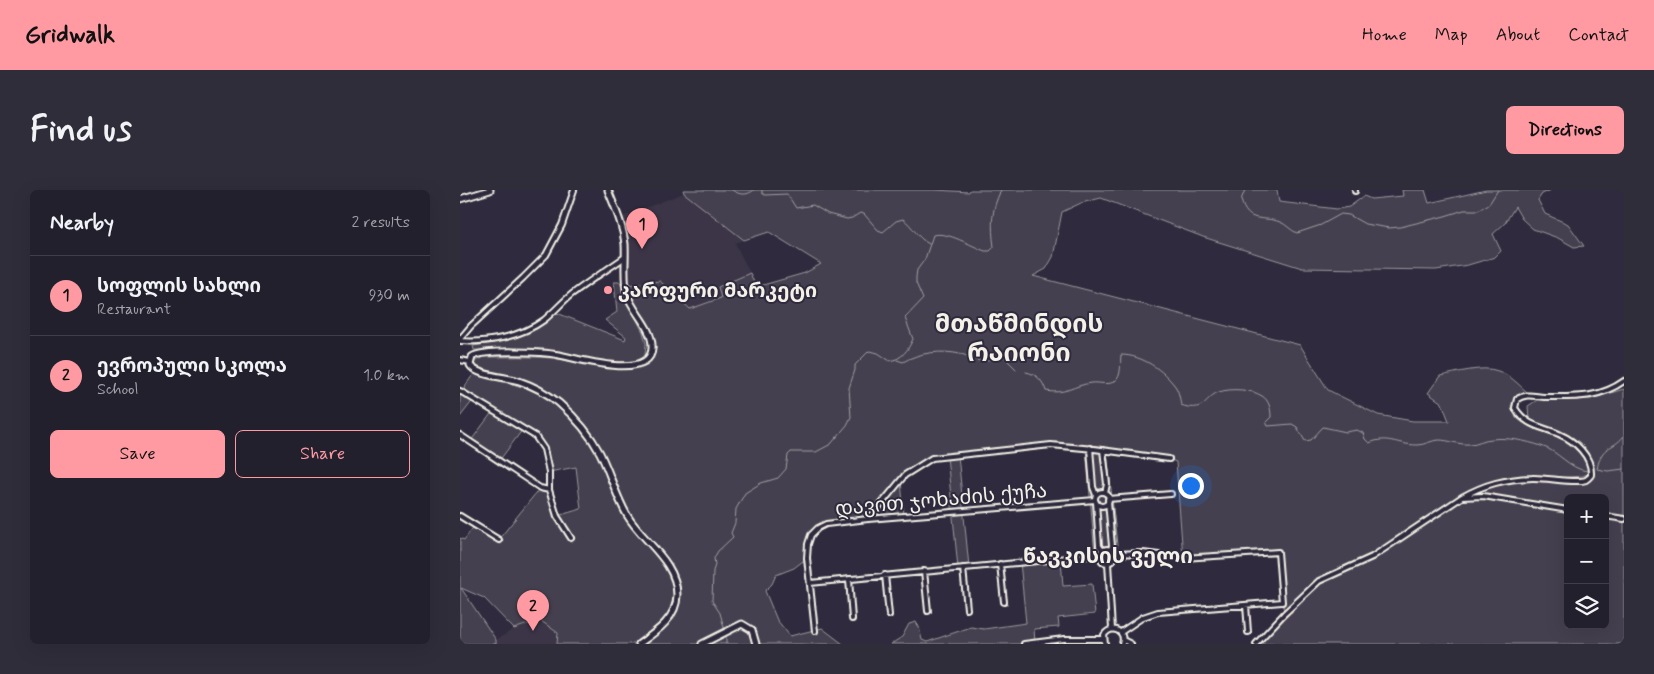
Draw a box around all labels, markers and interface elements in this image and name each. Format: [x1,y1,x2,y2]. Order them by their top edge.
text: Gridwalk [25,20,115,51]
text: Home [1362,23,1407,47]
text: Map [1435,23,1468,47]
text: About [1496,23,1540,47]
text: Contact [1568,23,1629,47]
button: Directions [1506,106,1624,154]
text: Find us [30,107,132,153]
pin: 1 [626,208,658,249]
text: Nearby [50,209,114,237]
text: 2 results [352,212,410,233]
text: სოფლის სახლი [97,274,261,299]
place label: კარფური მარკეტი [618,278,817,305]
marker: კარფური მარკეტი [602,284,614,296]
text: 1 [62,285,70,306]
text: 930 m [369,285,410,306]
text: Restaurant [97,299,171,320]
district label: მთაწმინდის რაიონი [935,309,1103,371]
text: ევროპული სკოლა [97,354,287,379]
text: 2 [62,365,70,386]
text: 1.0 km [363,365,410,386]
text: School [97,379,138,400]
button: Save [50,430,225,478]
button: Share [235,430,410,478]
your location [1178,473,1204,499]
street label: დავით ჯოხაძის ქუჩა [834,478,1048,523]
map controls [1564,494,1609,629]
button: + [1564,494,1609,539]
button: − [1564,539,1609,584]
district label: წავკისის ველი [1023,543,1193,571]
button: layers [1564,584,1609,629]
pin: 2 [517,590,549,631]

